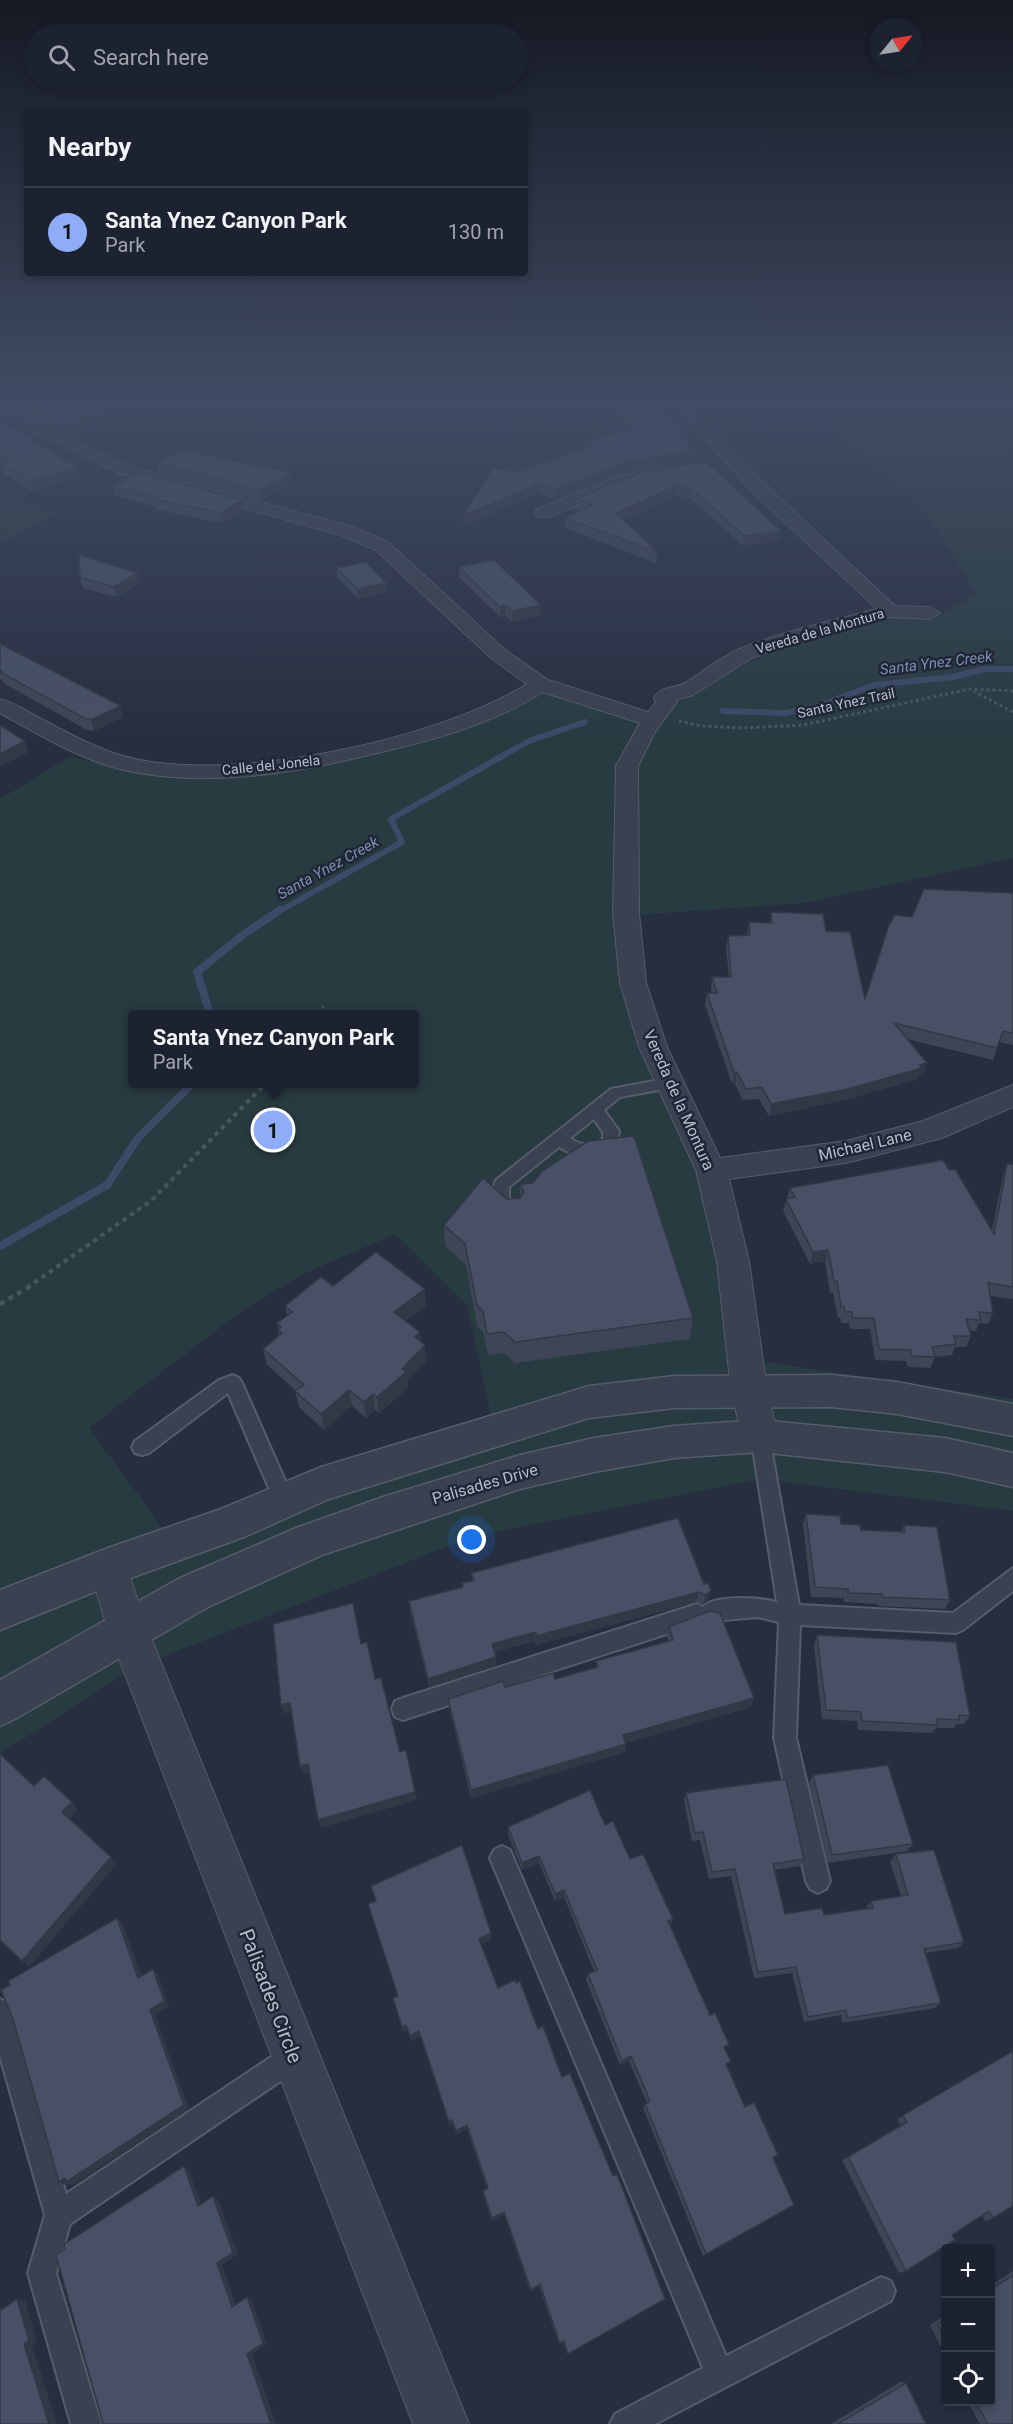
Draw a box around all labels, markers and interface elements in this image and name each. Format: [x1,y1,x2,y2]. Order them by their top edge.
north arrow [869,18,923,72]
search box [24,24,528,90]
icon: search [45,41,78,74]
text: Search here [93,45,209,70]
text: Nearby [48,132,131,162]
text: Santa Ynez Canyon Park [105,208,347,233]
text: 1 [62,220,73,244]
text: 130 m [448,220,504,244]
text: Park [105,233,145,257]
street label: Vereda de la Montura [754,605,886,657]
water label: Santa Ynez Creek [879,647,994,679]
street label: Santa Ynez Trail [796,685,896,721]
street label: Calle del Jonela [221,752,321,778]
water label: Santa Ynez Creek [274,832,382,903]
popup [128,1010,419,1088]
text: Santa Ynez Canyon Park [153,1025,394,1050]
street label: Vereda de la Montura [639,1027,719,1173]
text: Park [153,1050,193,1074]
pin: 1 [254,1108,292,1152]
street label: Michael Lane [817,1125,913,1165]
street label: Palisades Drive [430,1460,540,1508]
your location [457,1525,486,1554]
street label: Palisades Circle [234,1925,308,2067]
map controls [941,2244,995,2406]
button: + [941,2244,995,2298]
button: − [941,2298,995,2352]
button: locate [941,2352,995,2406]

